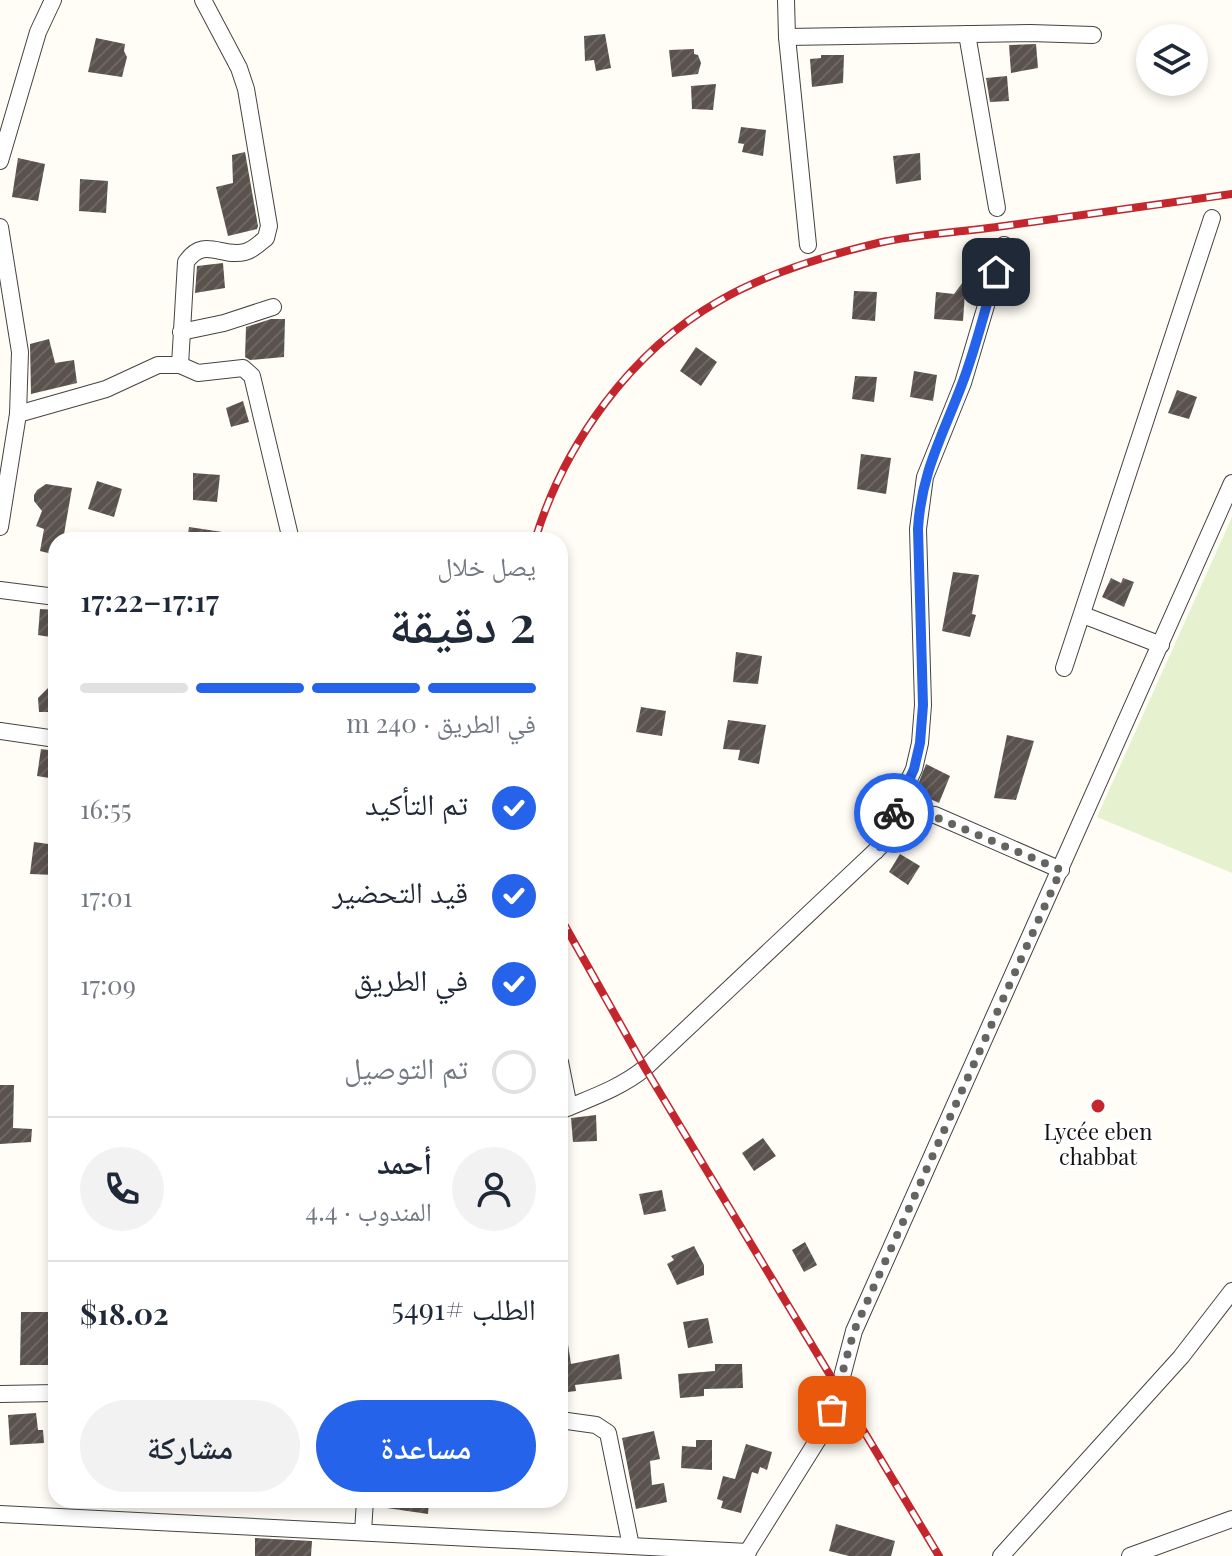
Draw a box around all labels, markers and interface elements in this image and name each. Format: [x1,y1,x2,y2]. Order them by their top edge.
map controls [1136,24,1208,96]
button: layers [1136,24,1208,96]
pin [962,238,1030,306]
icon: home [974,250,1018,294]
text: يصل خلال [437,548,536,583]
text: 17:17–17:22 [80,580,219,620]
text: 2 دقيقة [389,587,536,656]
text: في الطريق · 240 m [346,705,536,740]
courier [854,773,934,853]
text: تم التأكيد [365,783,468,823]
icon: check [492,786,536,830]
text: 16:55 [80,791,132,826]
icon: bike [872,791,916,835]
text: قيد التحضير [332,871,468,911]
icon: check [492,874,536,918]
text: 17:01 [80,879,132,914]
text: في الطريق [353,959,468,999]
icon: check [492,962,536,1006]
text: 17:09 [80,967,136,1002]
text: تم التوصيل [344,1047,468,1087]
marker: Lycée eben chabbat [1089,1097,1107,1115]
place label: Lycée eben chabbat [1044,1116,1152,1171]
text: أحمد [377,1142,432,1182]
button: phone [80,1147,164,1231]
button: person [452,1147,536,1231]
text: المندوب · 4.4 [305,1193,432,1228]
text: الطلب #5491 [392,1288,536,1328]
text: $18.02 [80,1293,169,1333]
pin [798,1376,866,1444]
icon: bag [810,1388,854,1432]
button: مشاركة [80,1400,300,1492]
button: مساعدة [316,1400,536,1492]

